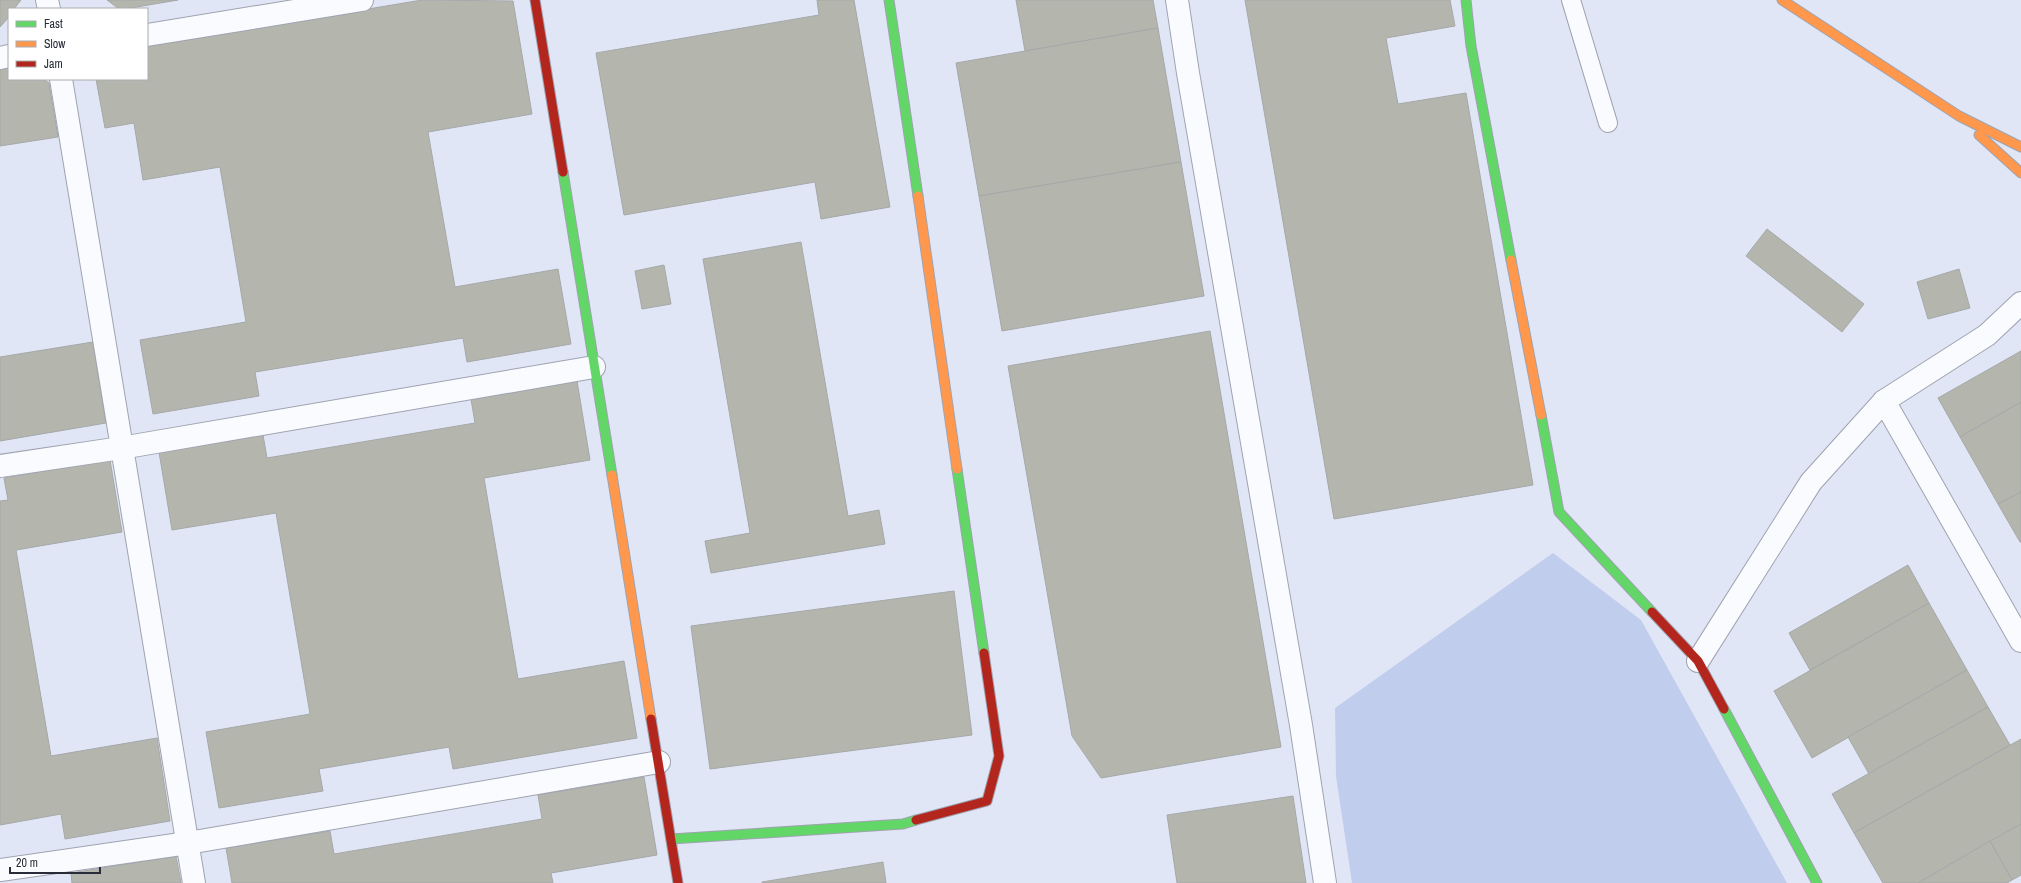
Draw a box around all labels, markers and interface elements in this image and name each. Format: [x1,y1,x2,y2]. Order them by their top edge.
legend [8,8,148,80]
text: Fast [44,16,63,32]
text: Slow [44,36,66,52]
text: Jam [44,56,63,72]
scale bar [10,849,100,875]
text: 20 m [16,855,38,871]

